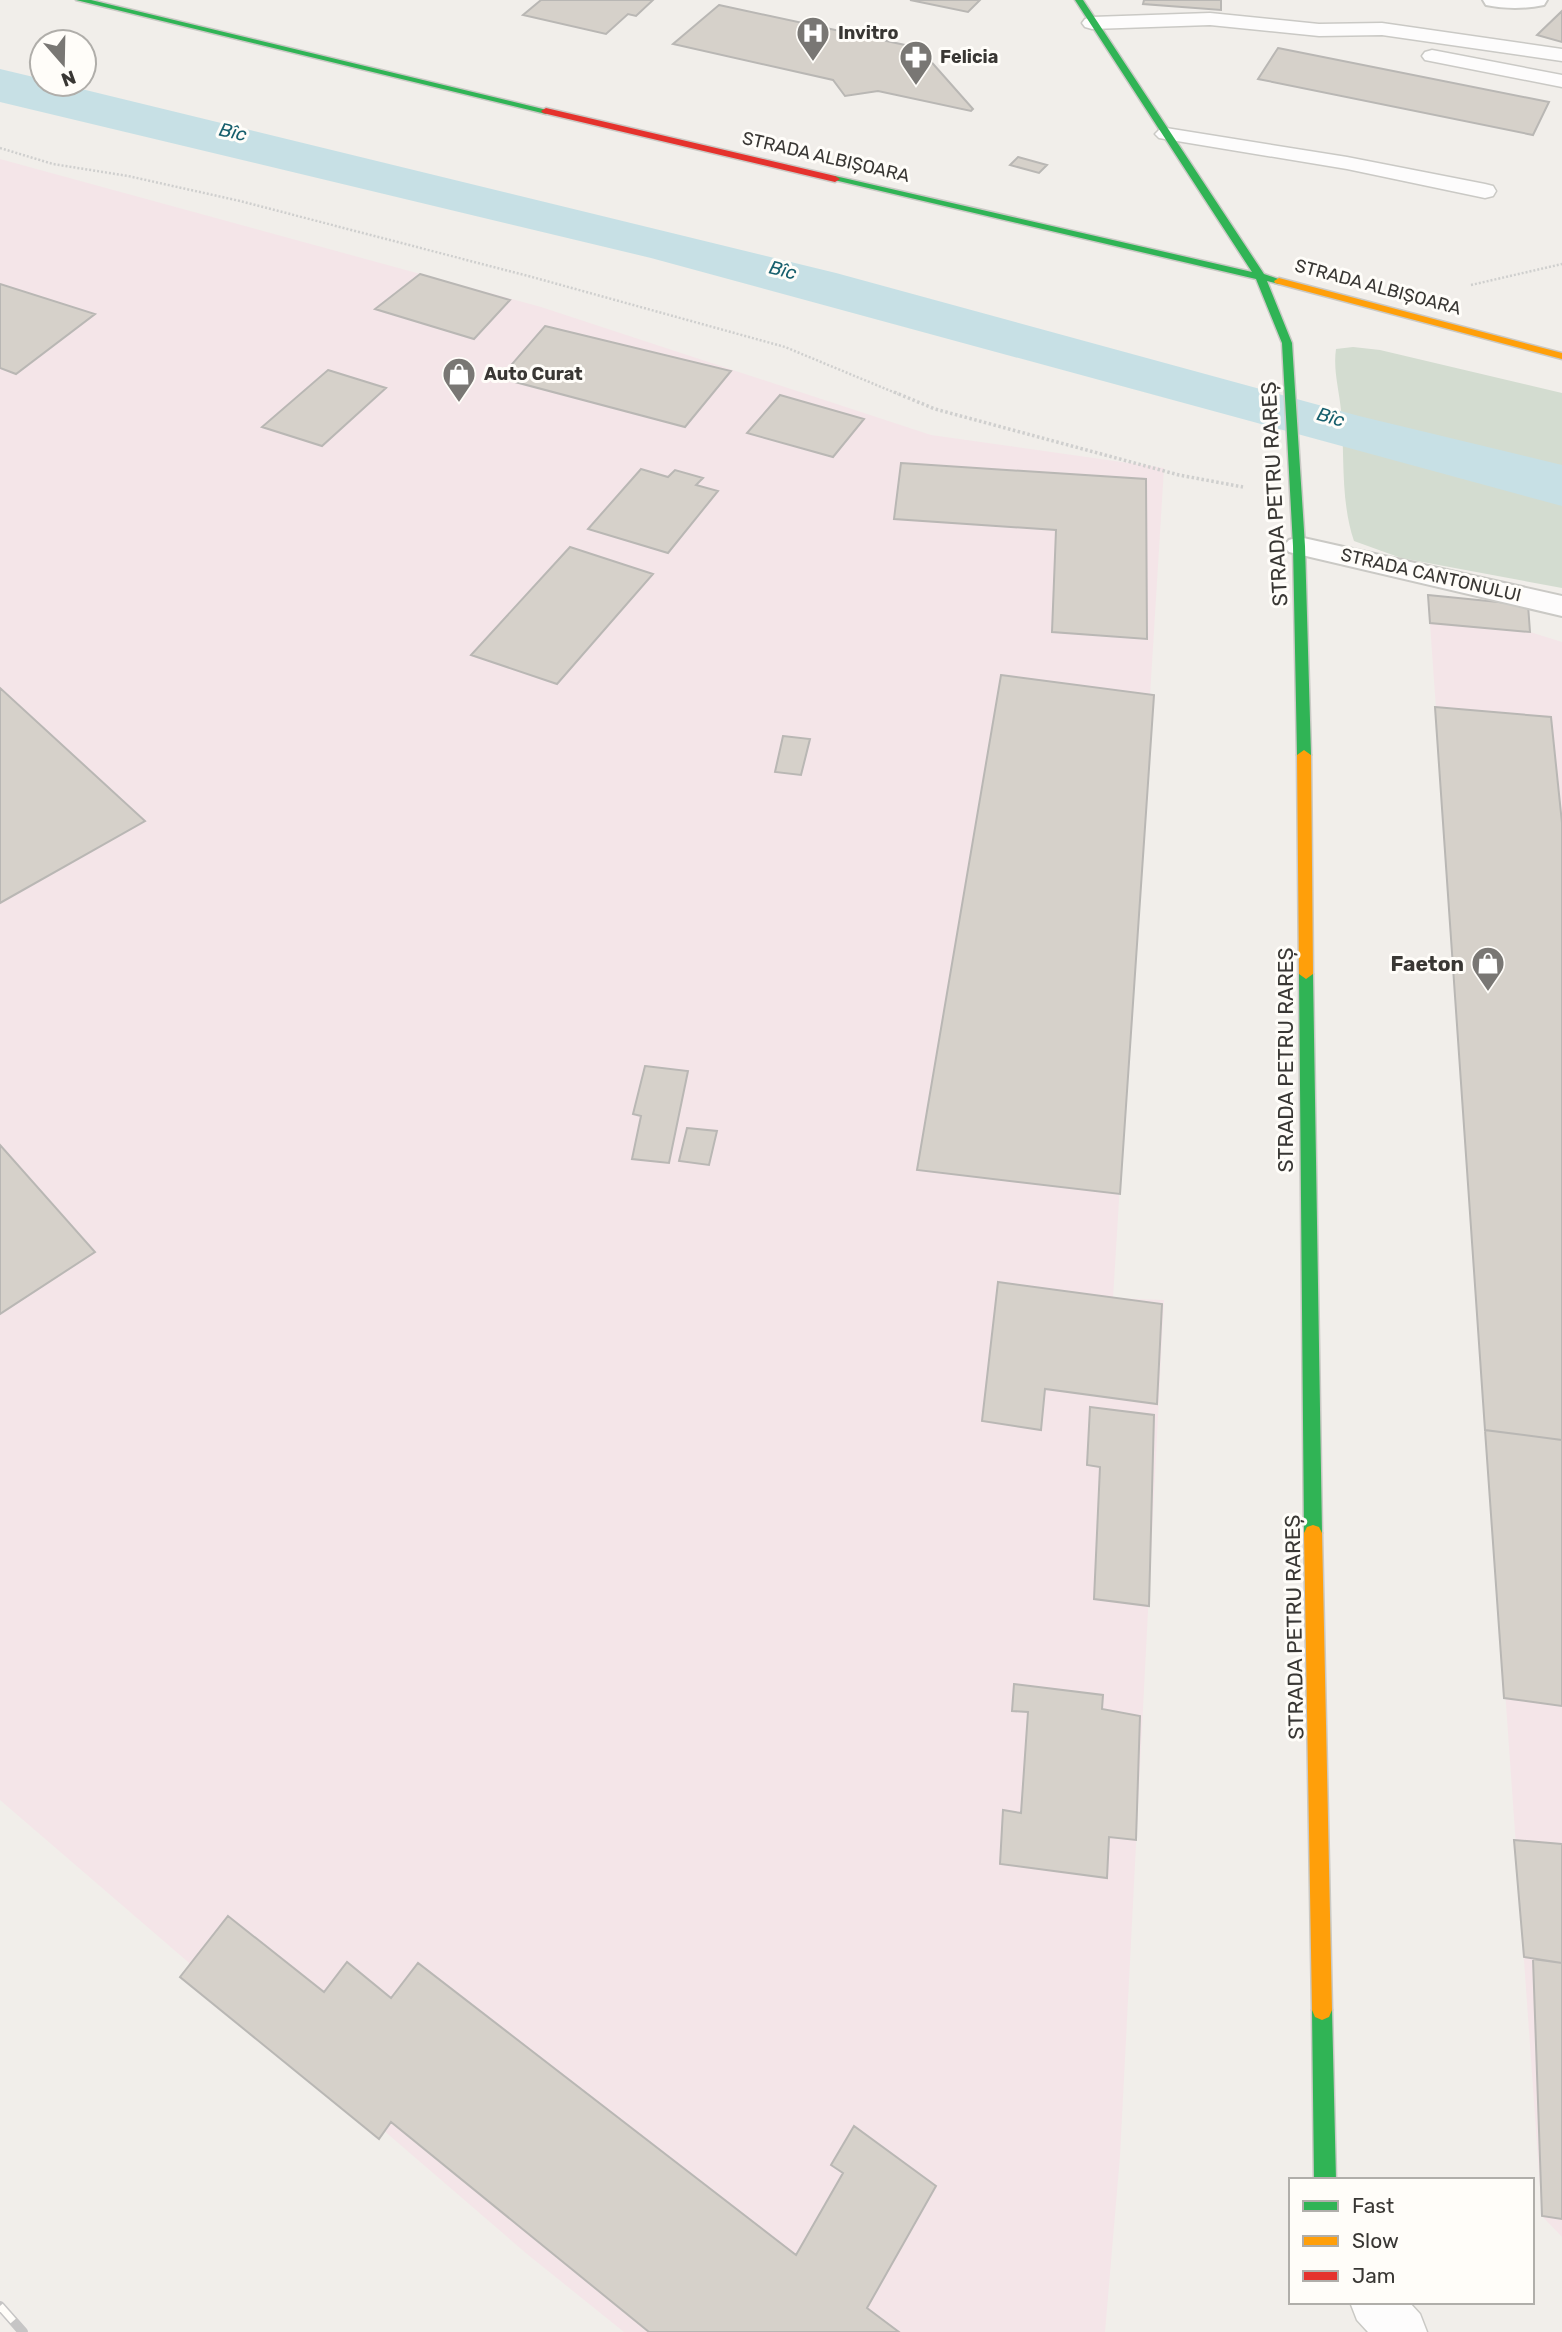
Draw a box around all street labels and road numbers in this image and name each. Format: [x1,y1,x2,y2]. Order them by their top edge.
street label: STRADA ALBIȘOARA [740,127,912,187]
street label: STRADA ALBIȘOARA [1292,254,1464,320]
street label: STRADA PETRU RAREȘ [1256,381,1292,607]
street label: STRADA CANTONULUI [1339,544,1523,606]
street label: STRADA PETRU RAREȘ [1273,947,1298,1173]
street label: STRADA PETRU RAREȘ [1280,1514,1308,1740]

